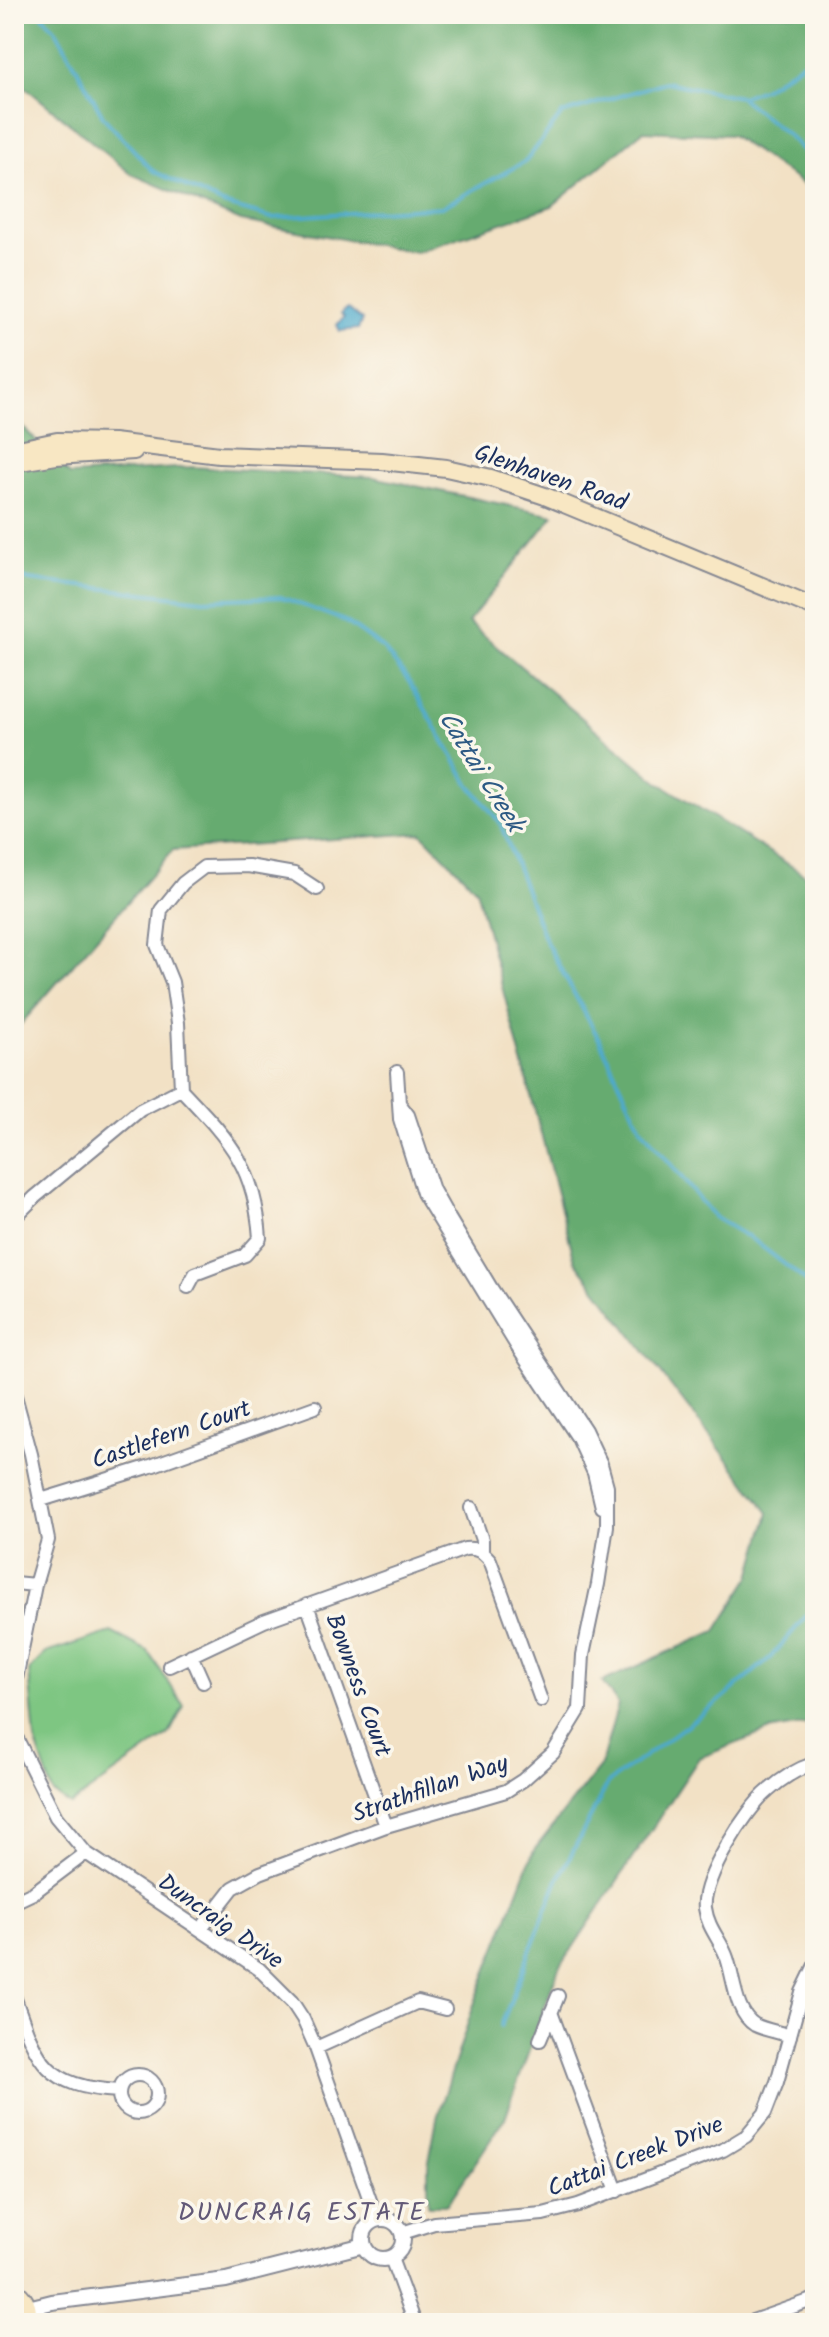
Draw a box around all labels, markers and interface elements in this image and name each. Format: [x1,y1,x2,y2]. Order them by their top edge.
street label: Glenhaven Road [469,434,633,523]
water label: Cattai Creek [426,703,536,844]
street label: Castlefern Court [87,1390,257,1481]
street label: Bowness Court [314,1608,402,1763]
street label: Strathfillan Way [347,1744,514,1834]
street label: Duncraig Drive [149,1864,291,1980]
street label: Cattai Creek Drive [542,2106,729,2209]
district label: DUNCRAIG ESTATE [178,2192,426,2234]

